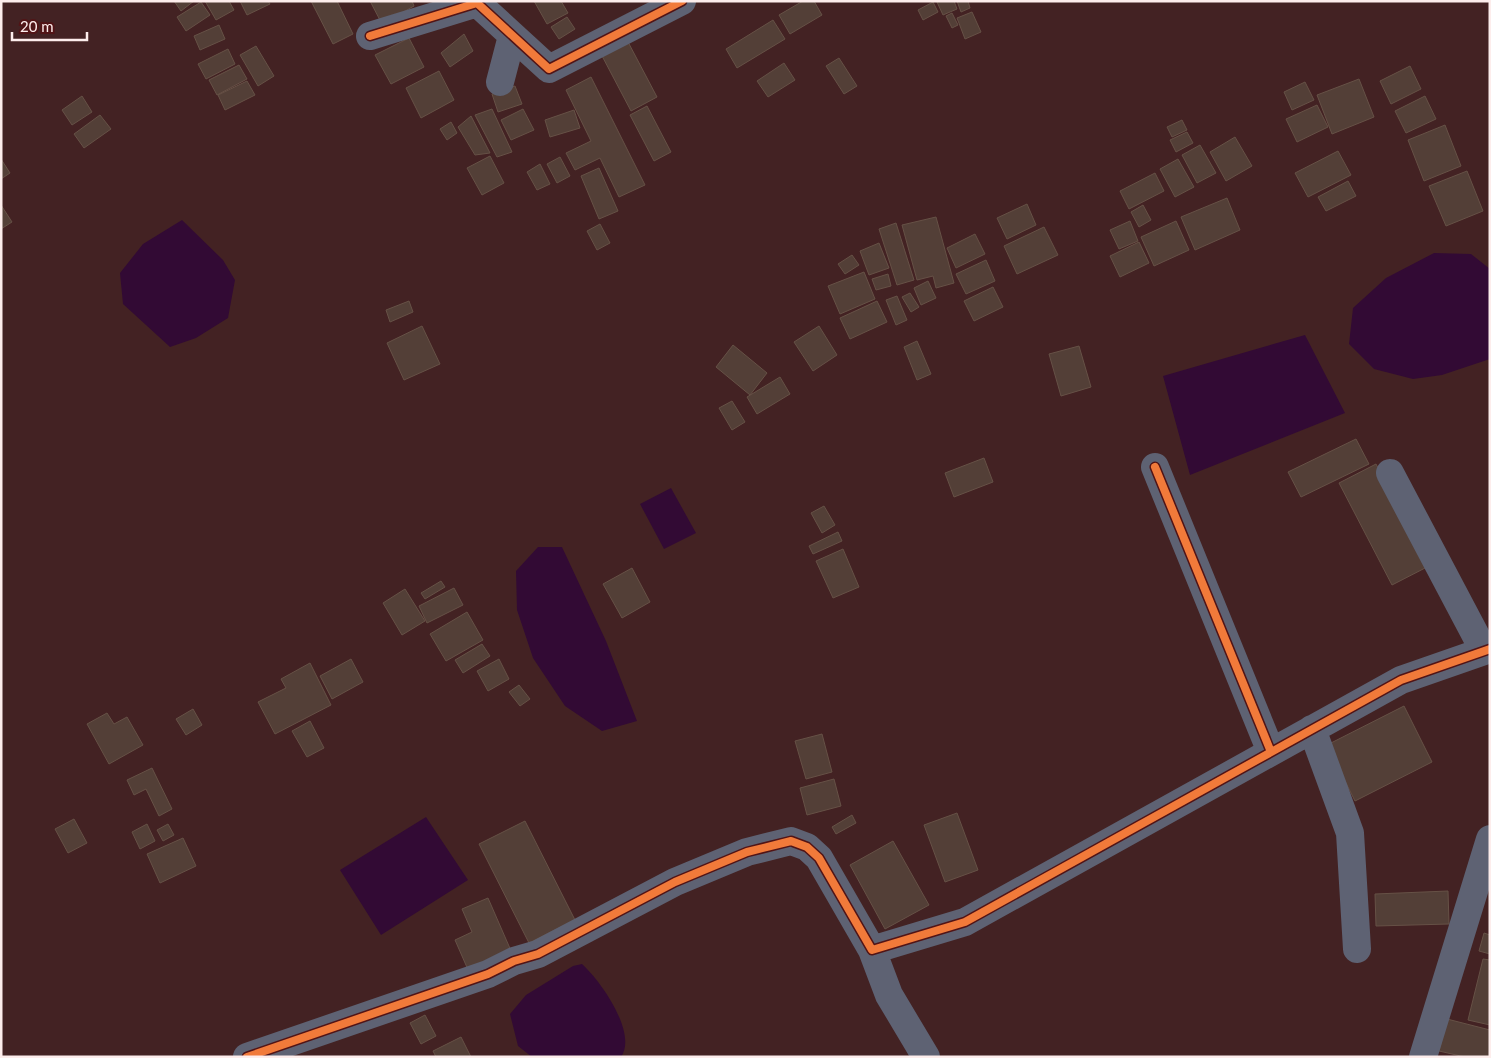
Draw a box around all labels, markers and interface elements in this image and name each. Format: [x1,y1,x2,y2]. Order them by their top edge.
scale bar [12,10,88,42]
text: 20 m [20,17,54,35]

